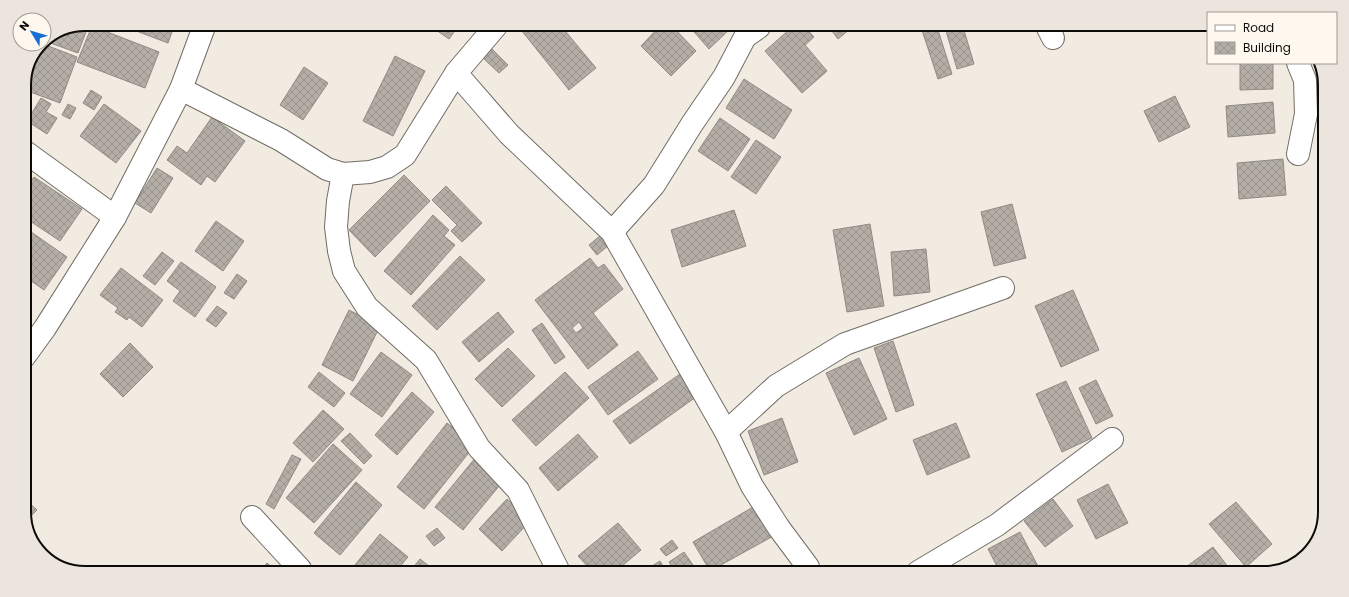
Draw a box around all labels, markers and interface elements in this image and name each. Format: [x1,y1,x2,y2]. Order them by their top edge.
north arrow [12,12,52,52]
legend [1207,12,1337,64]
text: N [15,18,33,34]
text: Road [1243,19,1274,36]
text: Building [1243,39,1291,56]

